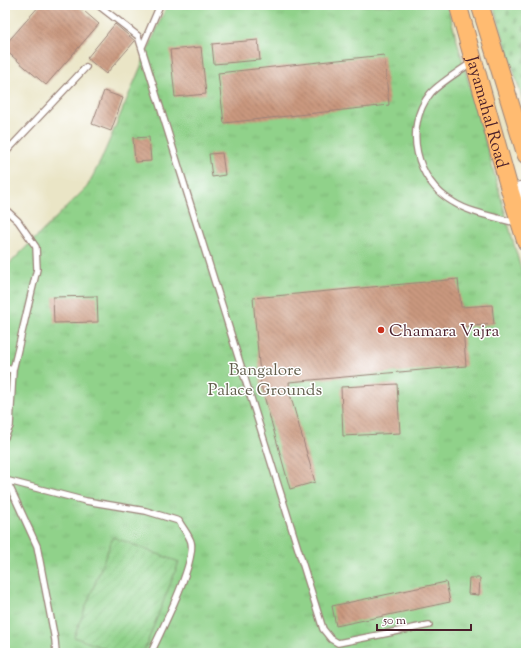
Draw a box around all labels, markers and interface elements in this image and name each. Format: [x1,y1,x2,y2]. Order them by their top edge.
street label: Jayamahal Road [459,53,513,172]
place label: Chamara Vajra [389,320,499,344]
marker: Chamara Vajra [376,325,386,335]
park label: Bangalore Palace Grounds [208,359,322,403]
scale bar [377,606,471,632]
text: 50 m [382,612,406,630]

